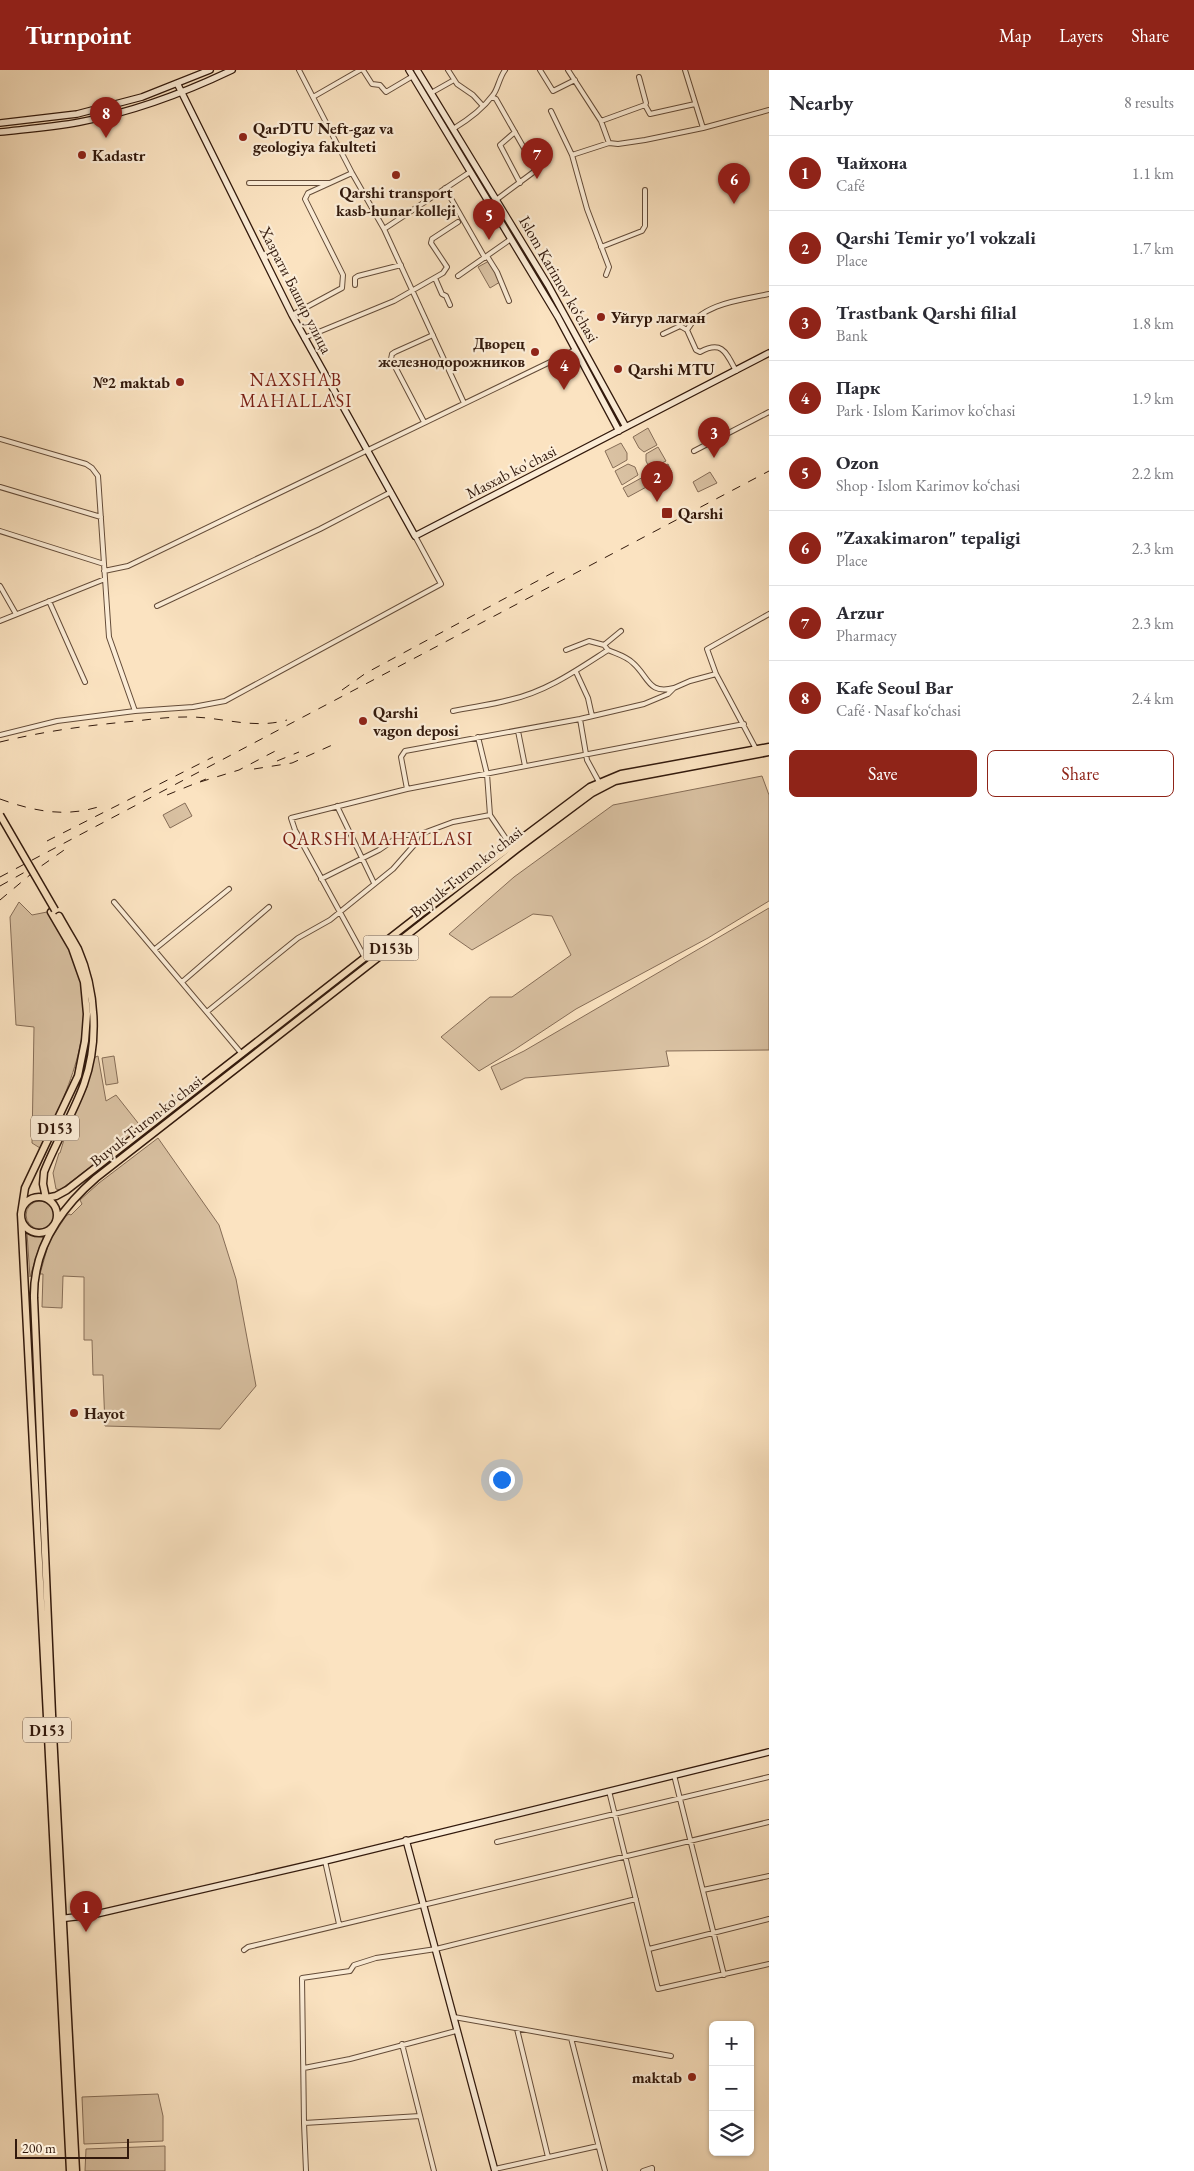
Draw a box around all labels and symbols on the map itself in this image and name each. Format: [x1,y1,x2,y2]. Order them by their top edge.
pin: 8 [90,97,122,138]
place label: QarDTU Neft-gaz va geologiya fakulteti [253,118,394,157]
marker: QarDTU Neft-gaz va geologiya fakulteti [237,131,249,143]
pin: 7 [521,138,553,179]
place label: Kadastr [92,145,146,166]
marker: Kadastr [76,149,88,161]
pin: 6 [718,163,750,204]
marker: Qarshi transport kasb-hunar kolleji [390,169,402,181]
place label: Qarshi transport kasb-hunar kolleji [336,182,456,221]
pin: 5 [473,199,505,240]
street label: Islom Karimov ko‘chasi [514,212,604,346]
street label: Хазрати Башир улица [254,222,338,358]
place label: Уйгур лагман [610,307,706,328]
marker: Уйгур лагман [595,311,607,323]
place label: Дворец железнодорожников [378,333,526,372]
marker: Дворец железнодорожников [529,346,541,358]
pin: 4 [548,349,580,390]
place label: Qarshi MTU [628,359,715,380]
marker: Qarshi MTU [612,363,624,375]
district label: NAXSHAB MAHALLASI [240,368,352,412]
place label: №2 maktab [93,372,170,393]
marker: №2 maktab [174,376,186,388]
pin: 3 [698,417,730,458]
street label: Masxab ko'chasi [462,440,560,504]
pin: 2 [641,461,673,502]
place label: Qarshi [678,503,723,524]
marker: Qarshi [660,506,674,520]
place label: Qarshi vagon deposi [373,702,459,741]
marker: Qarshi vagon deposi [357,715,369,727]
street label: Buyuk Turon ko'chasi [406,822,526,922]
district label: QARSHI MAHALLASI [283,827,473,850]
road number: D153b [364,936,418,960]
street label: Buyuk Turon ko'chasi [86,1071,206,1171]
road number: D153 [31,1116,79,1140]
place label: Hayot [84,1403,125,1424]
marker: Hayot [68,1407,80,1419]
your location [489,1467,515,1493]
road number: D153 [23,1718,71,1742]
pin: 1 [70,1891,102,1932]
place label: maktab [632,2067,682,2088]
marker: maktab [686,2071,698,2083]
scale bar [15,2136,129,2159]

